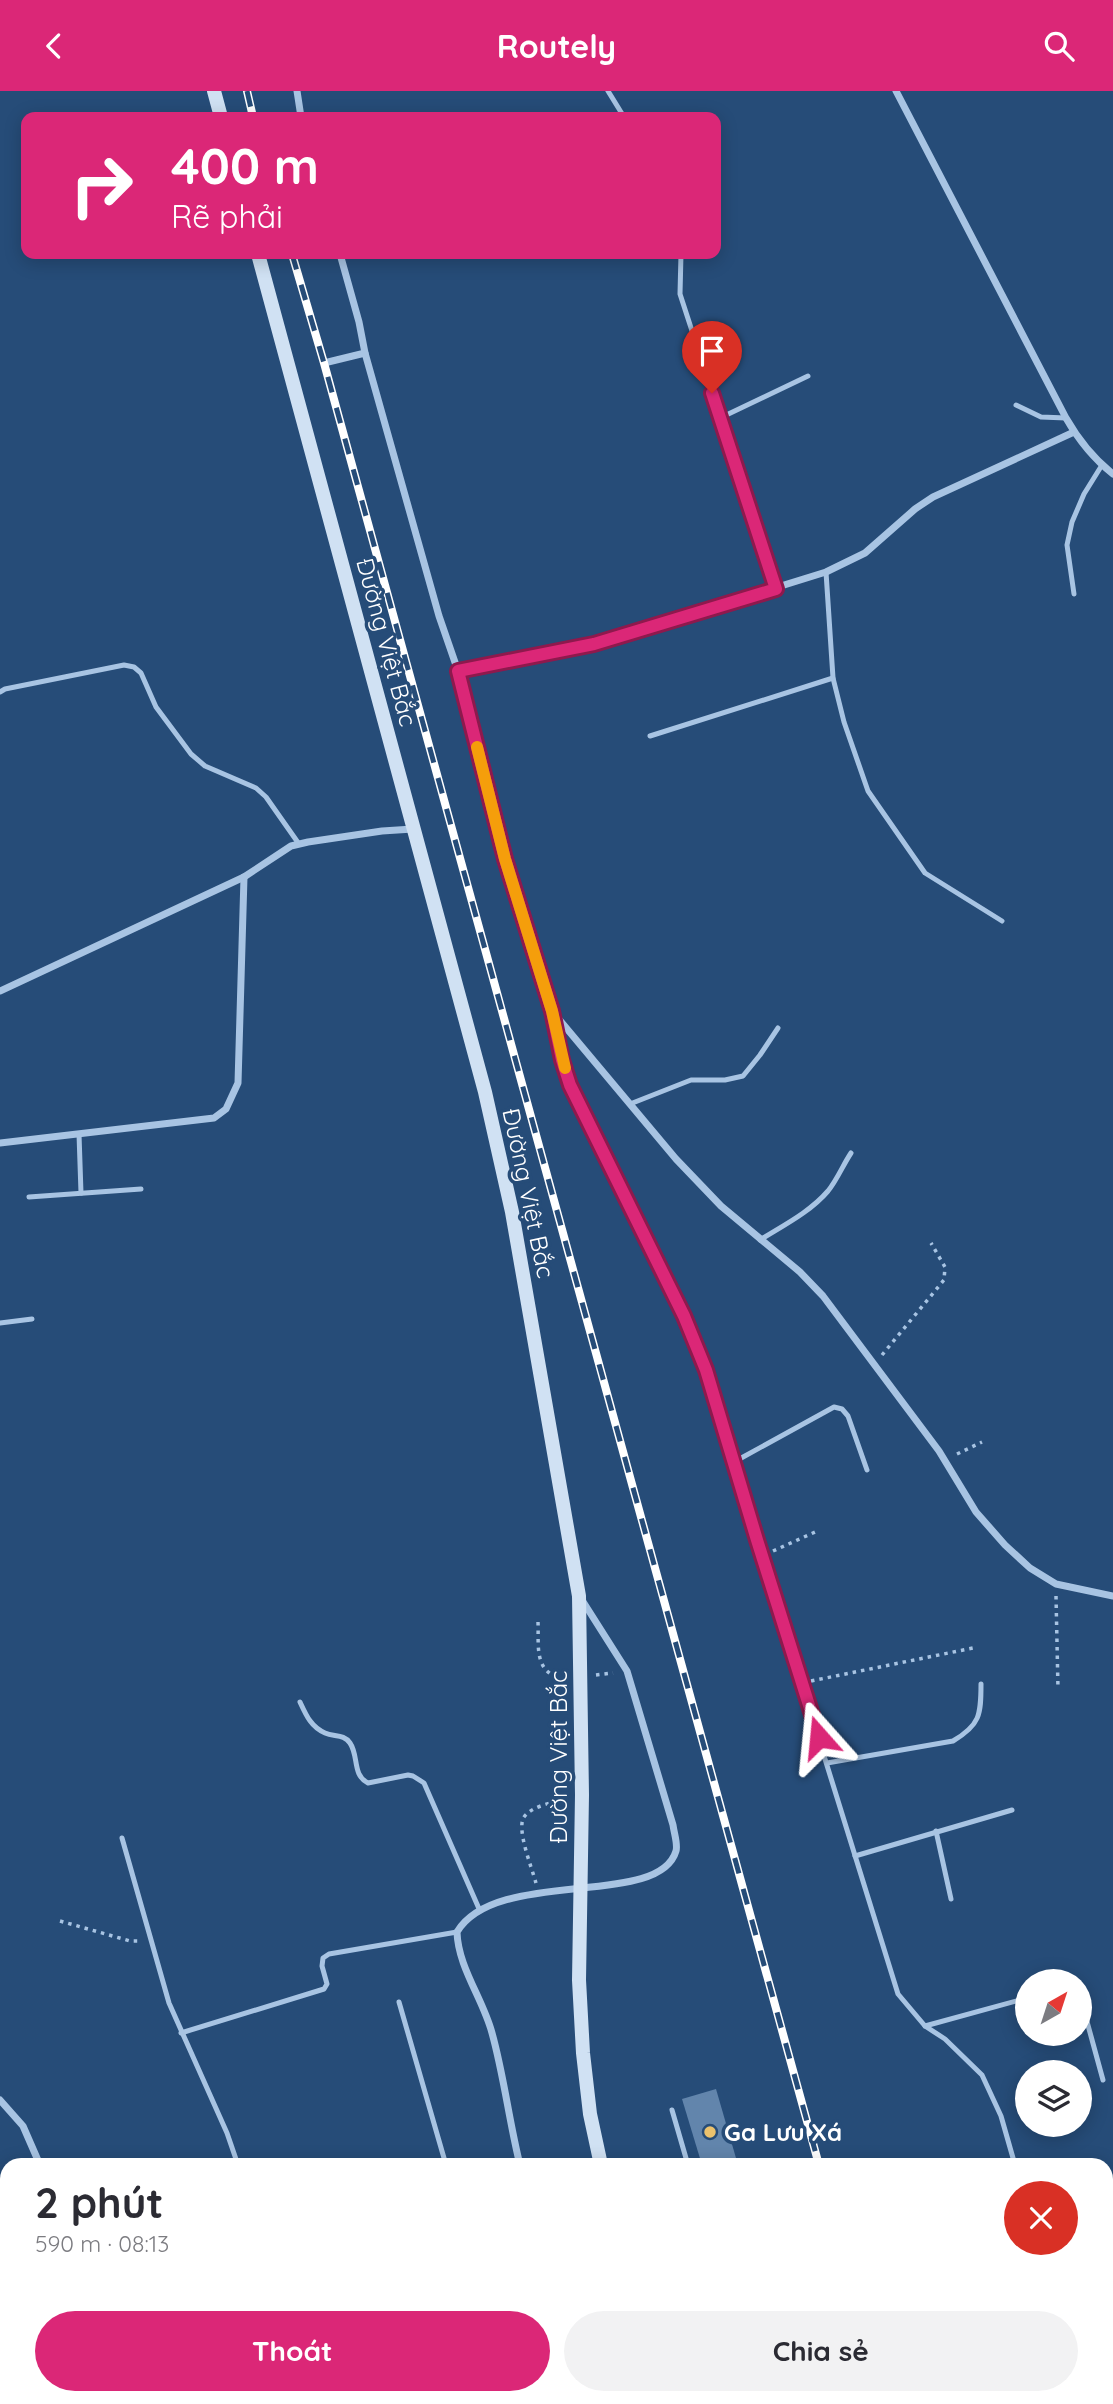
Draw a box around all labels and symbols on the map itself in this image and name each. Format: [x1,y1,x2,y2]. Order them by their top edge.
pin [682,321,742,393]
street label: Đường Việt Bắc [350,555,424,729]
street label: Đường Việt Bắc [496,1105,562,1281]
street label: Đường Việt Bắc [543,1671,573,1843]
position arrow [782,1700,856,1774]
north arrow [1015,1969,1092,2046]
place label: Ga Lưu Xá [724,2117,842,2147]
marker: Ga Lưu Xá [702,2124,718,2140]

